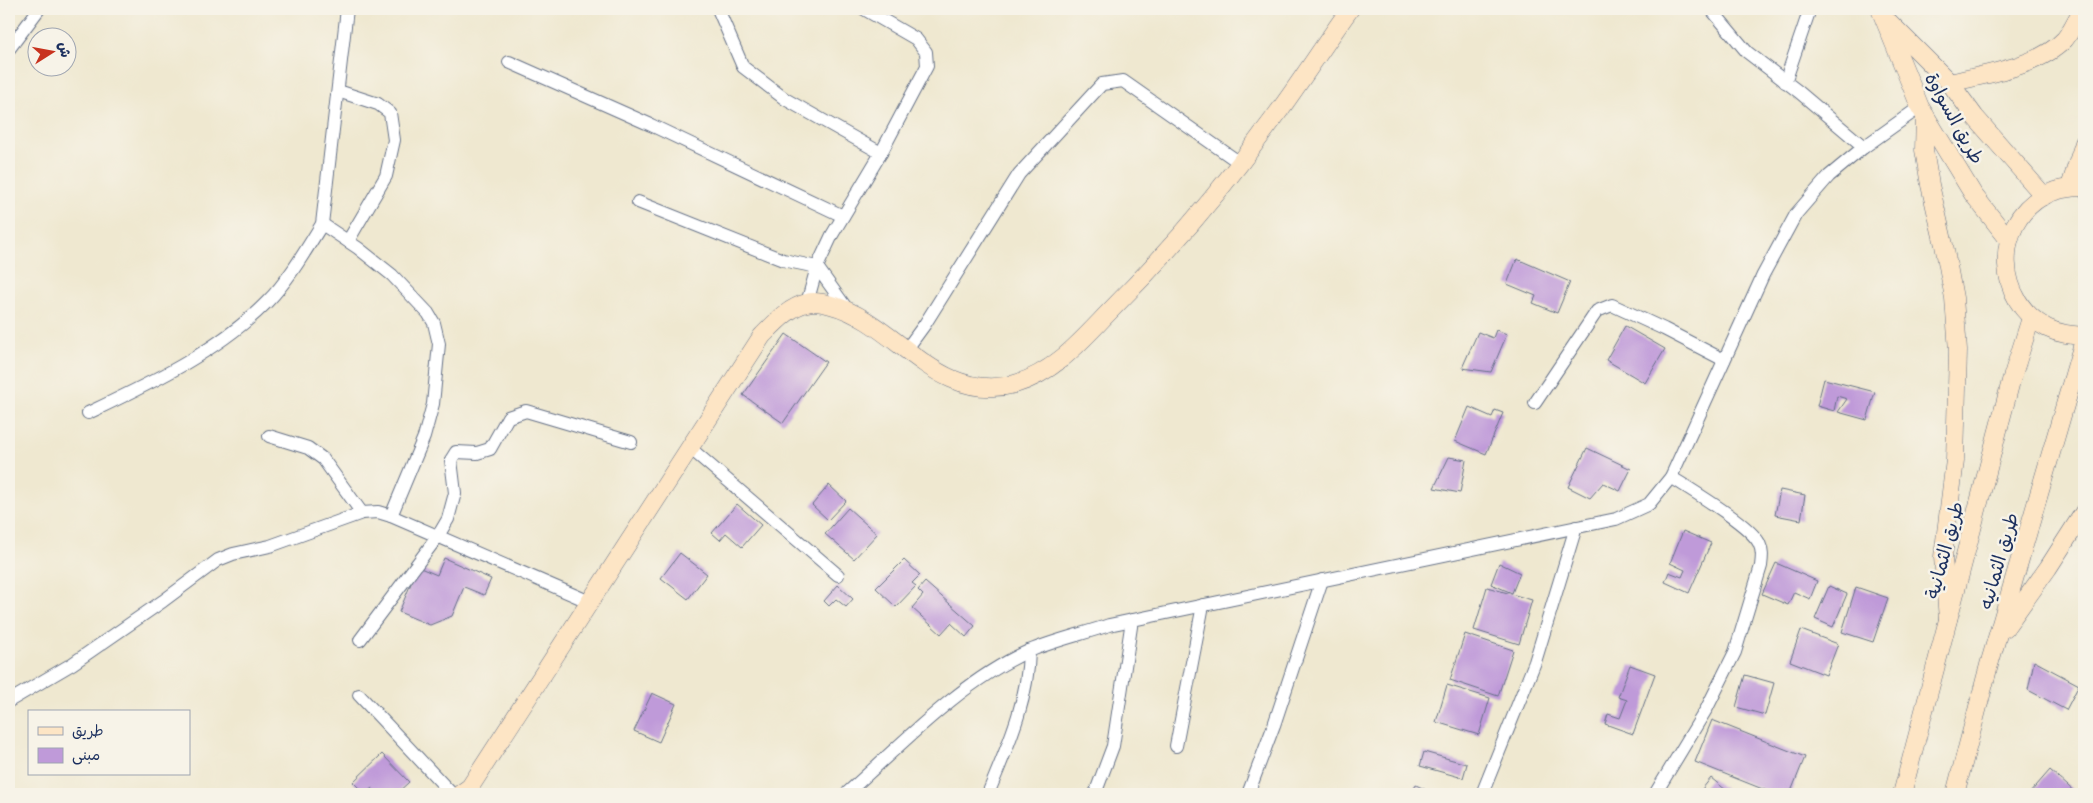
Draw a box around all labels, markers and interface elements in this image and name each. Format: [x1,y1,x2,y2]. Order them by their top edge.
north arrow [28,28,78,78]
text: ش [54,40,74,59]
street label: طريق السواوة [1920,68,1989,168]
street label: طريق الثمانية [1920,499,1969,601]
street label: طريق الثمانيه [1974,510,2023,612]
legend [28,710,190,776]
text: طريق [72,722,104,740]
text: مبنى [72,746,100,765]

